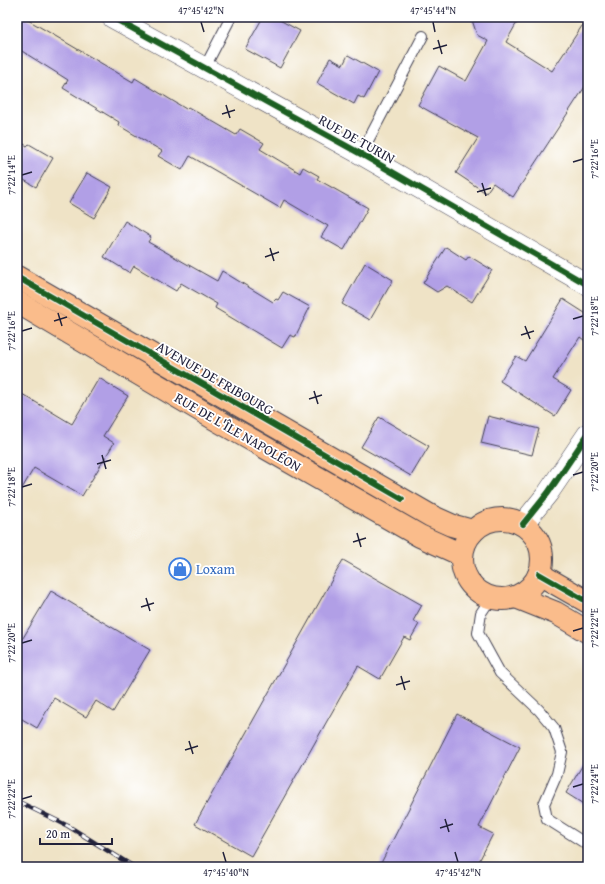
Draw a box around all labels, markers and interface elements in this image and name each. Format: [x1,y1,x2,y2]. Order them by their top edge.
text: 47°45'42"N [178,3,224,18]
text: 47°45'44"N [410,3,456,18]
street label: RUE DE TURIN [315,110,399,168]
text: 7°22'16"E [587,139,602,179]
text: 7°22'14"E [4,155,19,195]
text: 7°22'18"E [587,296,602,336]
text: 7°22'16"E [4,311,19,351]
street label: AVENUE DE FRIBOURG [153,336,277,420]
street label: RUE DE L'ÎLE NAPOLÉON [171,388,305,476]
text: 7°22'20"E [587,452,602,492]
text: 7°22'18"E [4,467,19,507]
shop icon: Loxam [167,556,193,582]
place label: Loxam [196,559,235,579]
text: 7°22'22"E [587,608,602,648]
text: 7°22'20"E [4,623,19,663]
text: 7°22'24"E [587,764,602,804]
text: 7°22'22"E [4,779,19,819]
scale bar [40,820,112,846]
text: 20 m [46,825,70,842]
text: 47°45'40"N [203,865,249,880]
text: 47°45'42"N [435,865,481,880]

